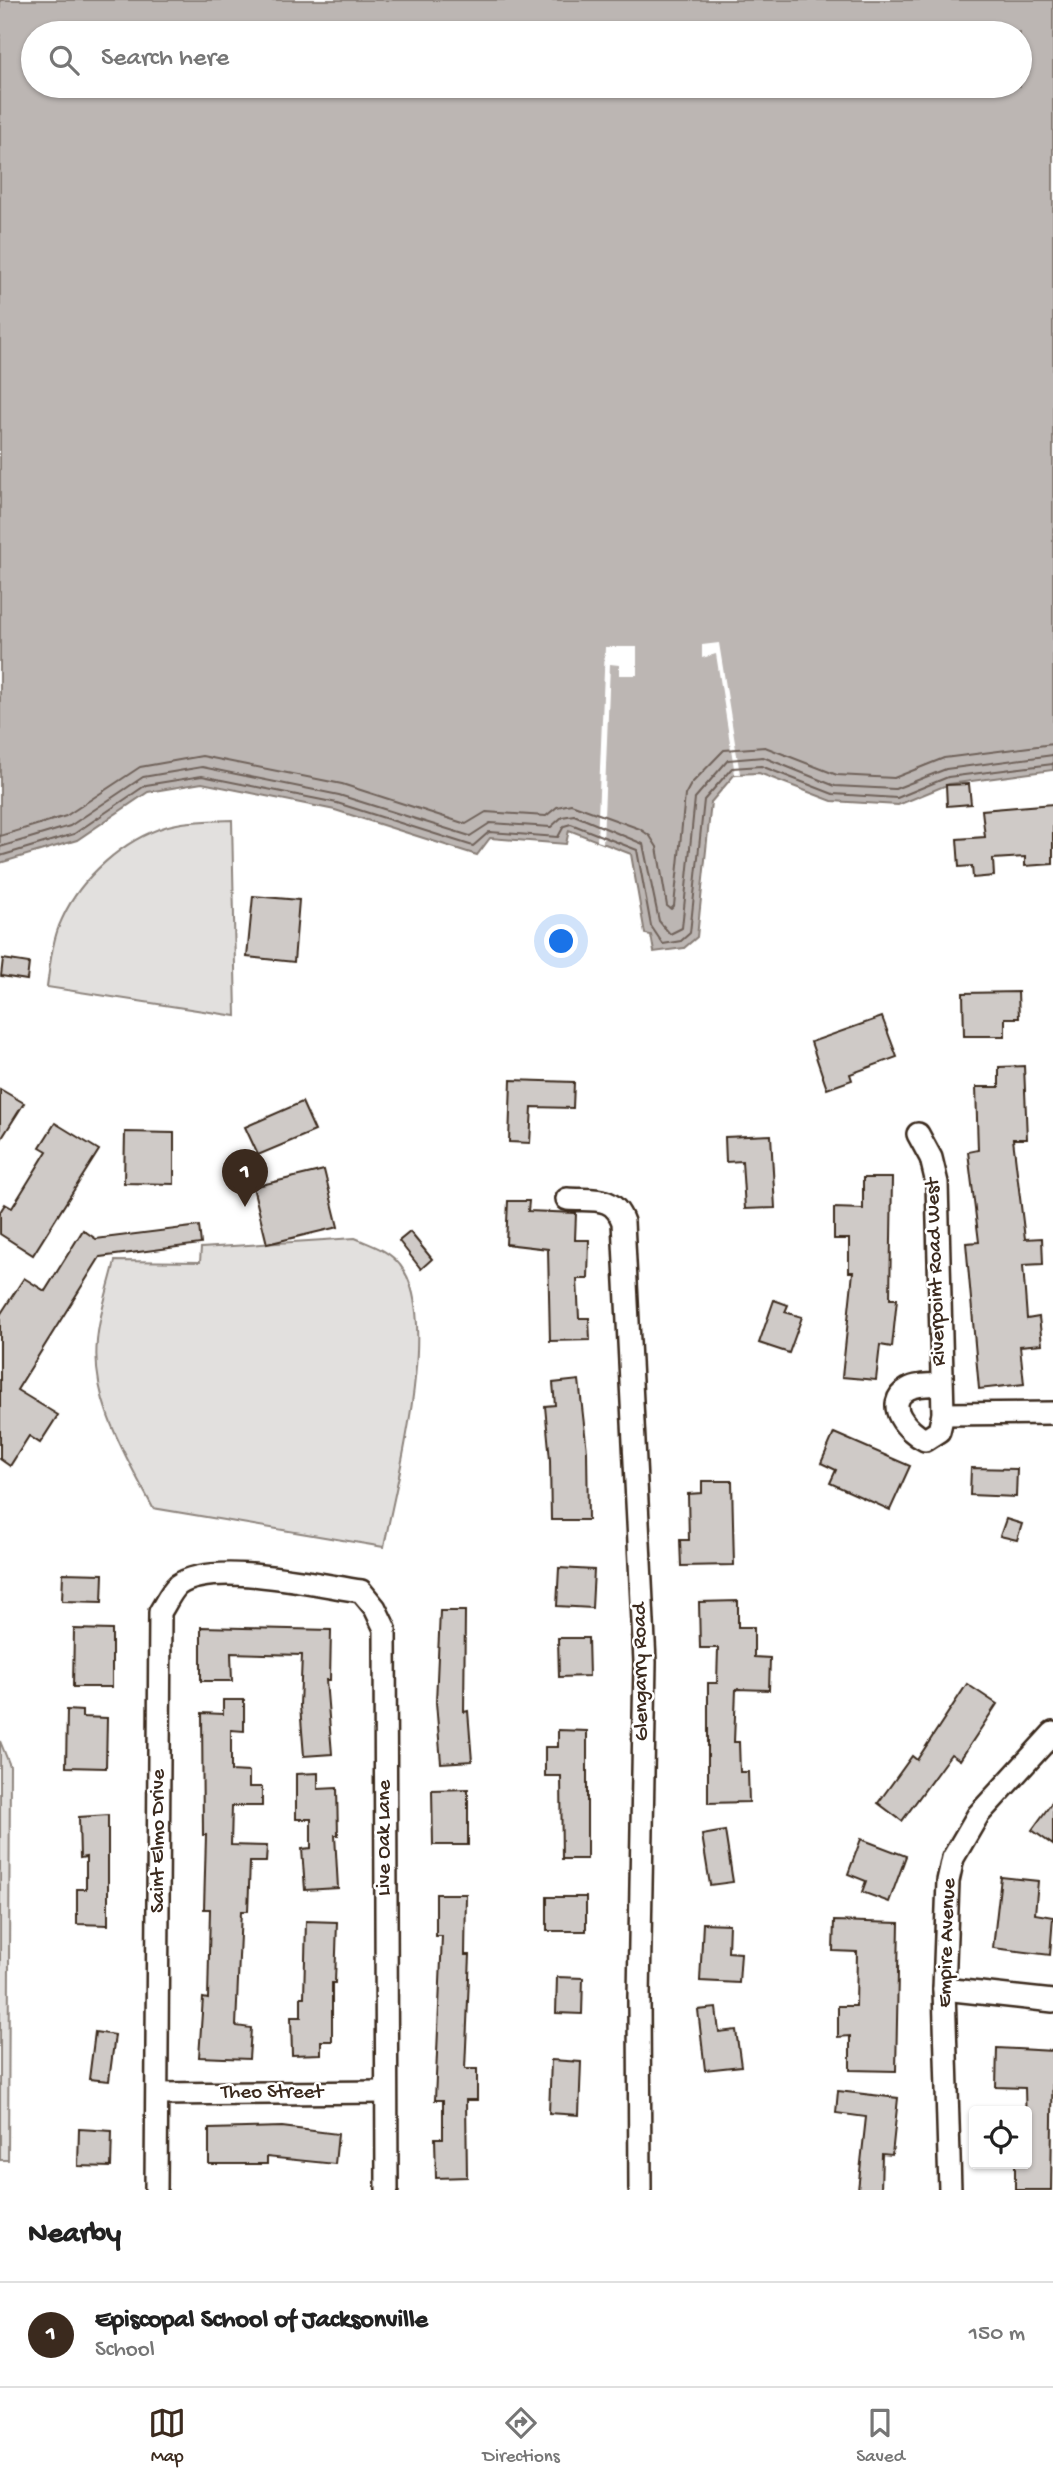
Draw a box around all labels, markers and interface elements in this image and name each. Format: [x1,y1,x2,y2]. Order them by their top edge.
search box [21,21,1032,98]
icon: search [45,41,83,79]
text: Search here [101,44,229,75]
your location [544,924,578,958]
pin: 1 [222,1149,268,1207]
street label: Riverpoint Road West [921,1175,953,1366]
street label: Glengarry Road [628,1601,656,1741]
street label: Saint Elmo Drive [147,1768,172,1913]
street label: Live Oak Lane [373,1779,398,1896]
street label: Empire Avenue [933,1877,963,2008]
street label: Theo Street [220,2081,325,2106]
map controls [969,2106,1032,2169]
button: locate [969,2106,1032,2169]
text: Nearby [28,2218,121,2253]
text: Episcopal School of Jacksonville [95,2306,428,2337]
text: 1 [46,2321,56,2348]
text: 150 m [969,2321,1025,2348]
text: School [95,2337,155,2364]
tab: Map [148,2404,186,2469]
tab: Directions [483,2404,560,2469]
tab: Saved [856,2404,905,2469]

